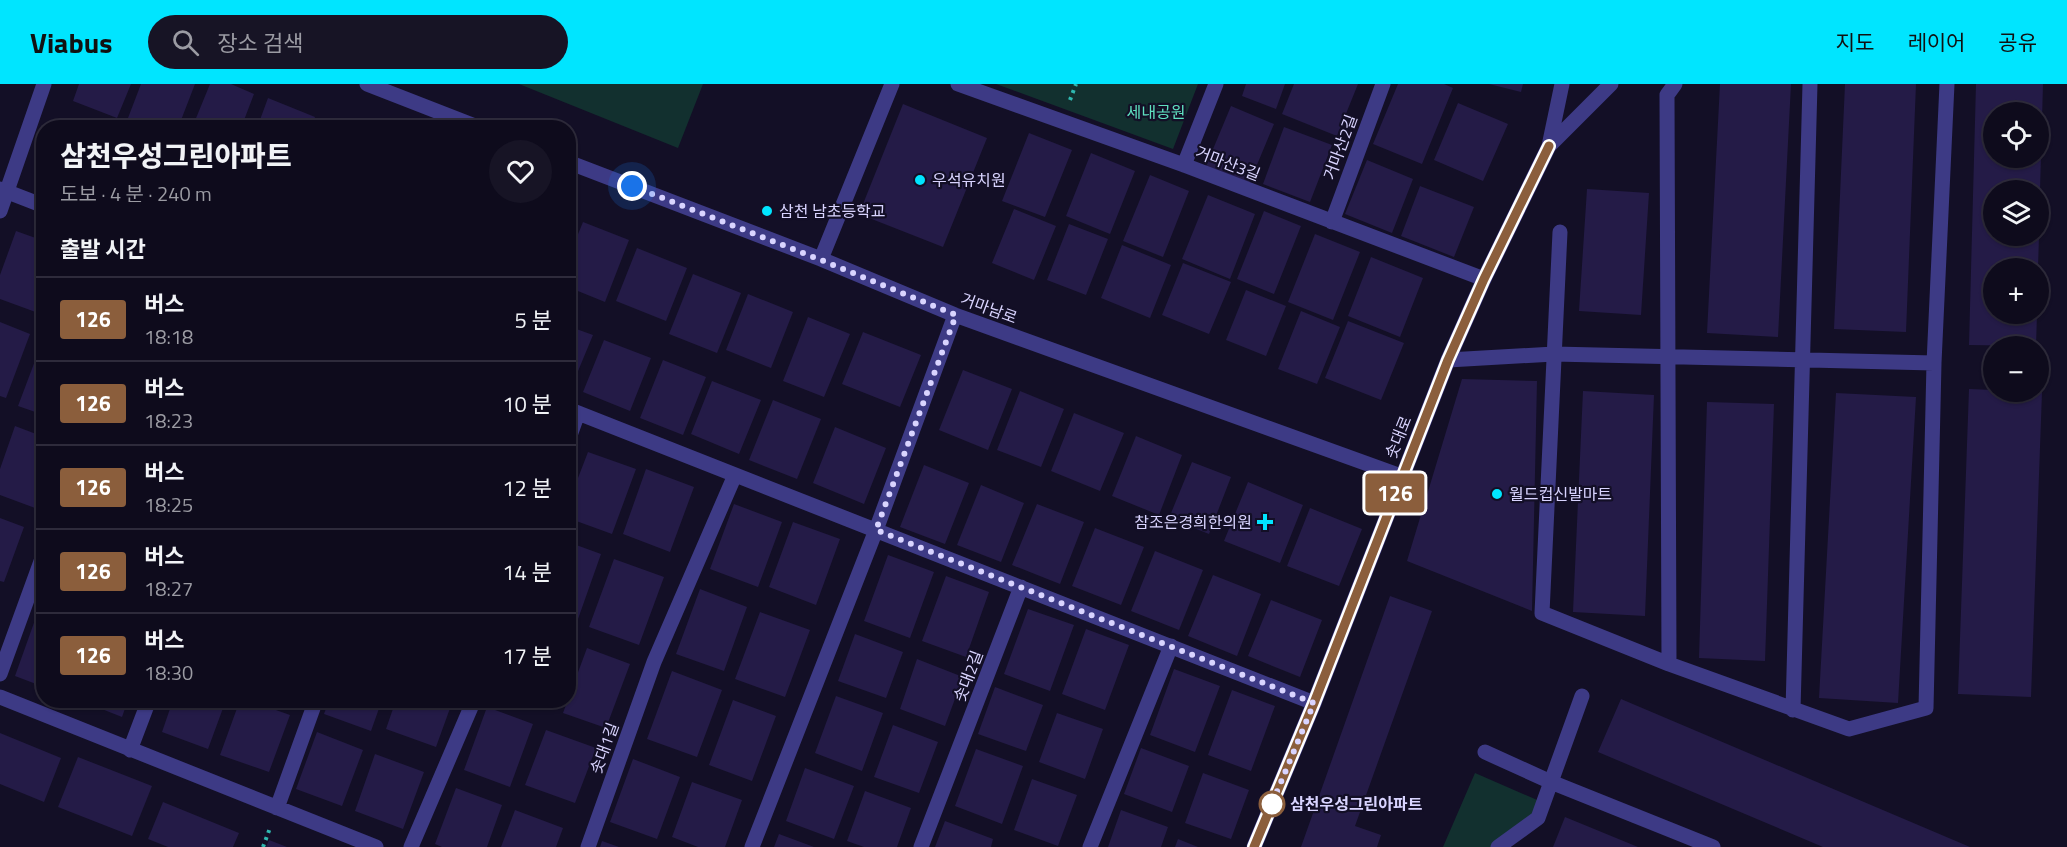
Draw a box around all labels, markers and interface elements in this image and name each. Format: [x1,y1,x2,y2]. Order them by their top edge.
search box [148,15,568,69]
text: Viabus [30,21,112,64]
icon: search [169,26,202,59]
text: 장소 검색 [217,26,303,60]
text: 지도 [1836,26,1874,58]
text: 레이어 [1907,26,1965,58]
text: 공유 [1998,26,2037,58]
park label: 세내공원 [1127,100,1185,124]
map controls [1983,102,2049,402]
button: locate [1983,102,2049,168]
street label: 거마산2길 [1317,111,1363,183]
text: 삼천우성그린아파트 [60,134,292,177]
button: heart [489,140,552,203]
street label: 거마산3길 [1192,140,1264,186]
place label: 우석유치원 [932,168,1006,192]
your location [617,171,647,201]
marker: 우석유치원 [913,173,927,187]
text: 도보 · 4 분 · 240 m [60,178,212,209]
button: layers [1983,180,2049,246]
place label: 삼천 남초등학교 [779,199,886,223]
marker: 삼천 남초등학교 [760,204,774,218]
text: 출발 시간 [60,232,146,266]
button: + [1983,258,2049,324]
text: 버스 [144,287,184,321]
street label: 거마남로 [957,287,1021,329]
text: 126 [75,303,111,335]
text: 5 분 [515,303,552,337]
text: 18:18 [144,321,193,352]
button: − [1983,336,2049,402]
text: 버스 [144,371,184,405]
text: 126 [75,387,111,419]
text: 10 분 [502,387,552,421]
text: 18:23 [144,405,193,436]
street label: 솟대로 [1379,412,1418,462]
text: 버스 [144,455,184,489]
text: 126 [75,471,111,503]
text: 12 분 [502,471,552,505]
line badge: 126 [1360,474,1430,512]
text: 126 [1377,477,1413,509]
place label: 월드컵신발마트 [1509,482,1612,506]
marker: 월드컵신발마트 [1490,487,1504,501]
text: 18:25 [144,489,193,520]
place label: 참조은경희한의원 [1134,510,1252,534]
marker: 참조은경희한의원 [1256,513,1274,531]
text: 버스 [144,539,184,573]
text: 126 [75,555,111,587]
text: 14 분 [502,555,552,589]
text: 18:27 [144,573,193,604]
text: 버스 [144,623,184,657]
text: 126 [75,639,111,671]
text: 17 분 [502,639,552,673]
street label: 솟대2길 [947,647,989,705]
text: 18:30 [144,657,193,688]
street label: 솟대1길 [584,719,624,777]
marker: 삼천우성그린아파트 [1259,791,1285,817]
place label: 삼천우성그린아파트 [1290,792,1423,816]

